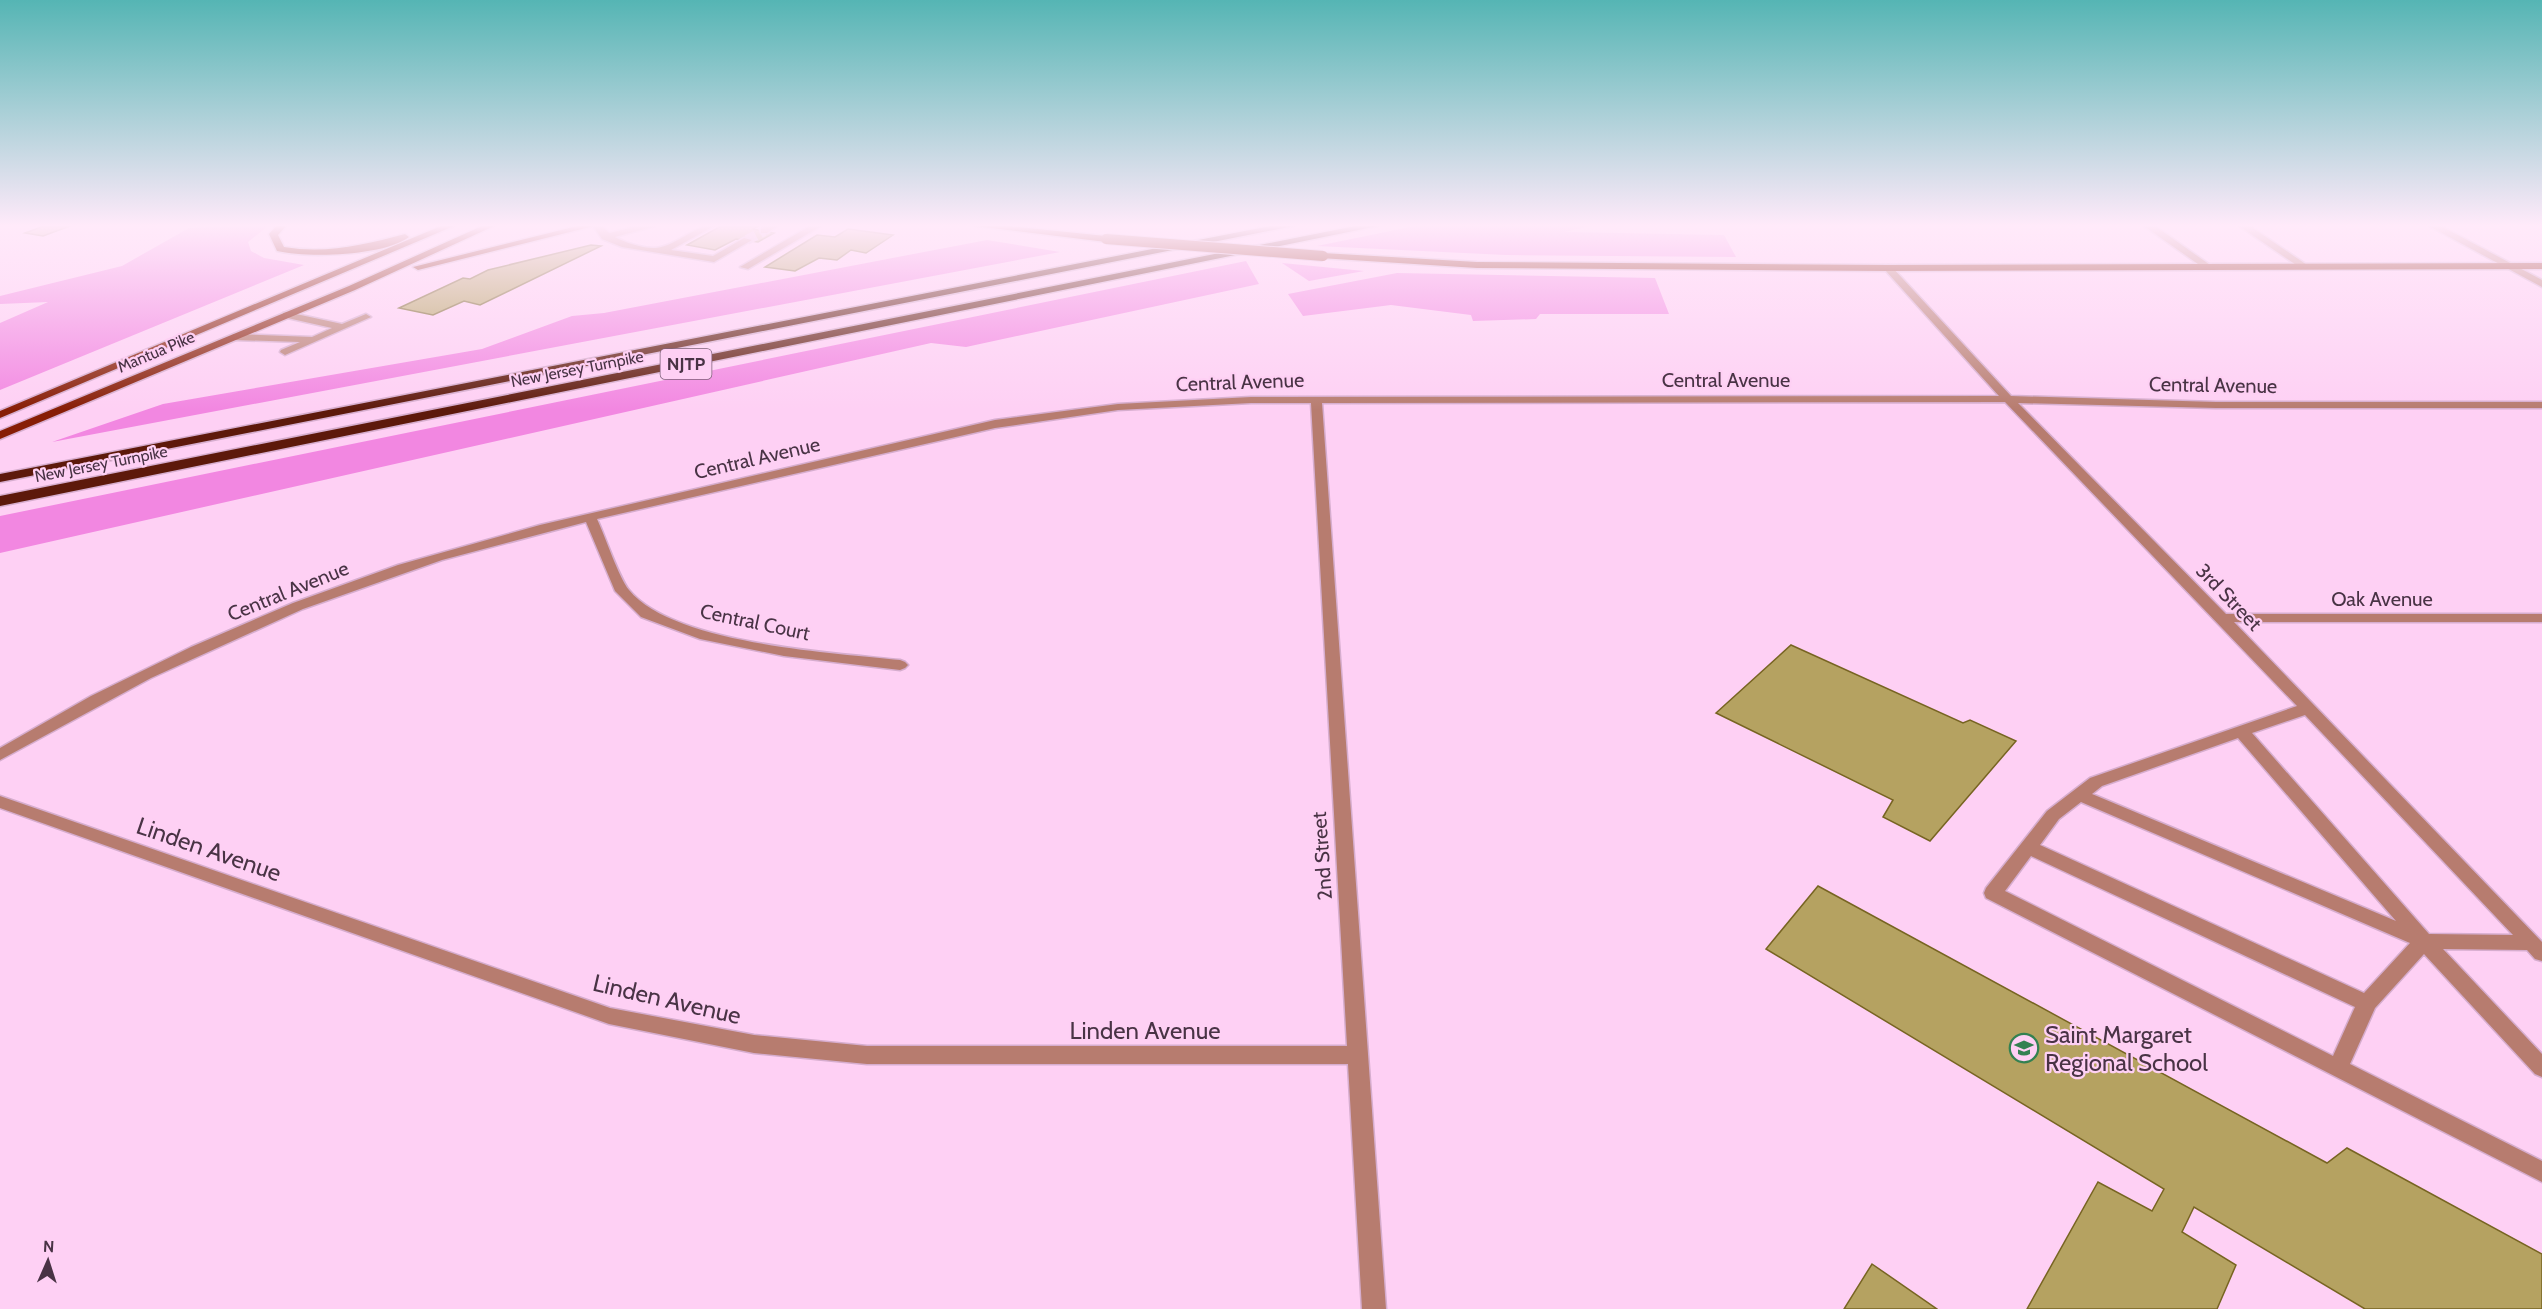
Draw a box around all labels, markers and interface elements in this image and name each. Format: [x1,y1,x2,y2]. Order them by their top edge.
street label: Mantua Pike [115,327,197,377]
street label: New Jersey Turnpike [509,347,645,391]
road number: NJTP [660,349,712,379]
street label: Central Avenue [1175,368,1305,396]
street label: Central Avenue [1662,368,1790,392]
street label: Central Avenue [2149,372,2277,398]
street label: Central Avenue [692,432,822,484]
street label: New Jersey Turnpike [33,442,169,486]
street label: Central Avenue [224,556,352,626]
street label: 3rd Street [2191,558,2267,636]
street label: Oak Avenue [2331,587,2433,611]
street label: Central Court [698,599,812,645]
street label: Linden Avenue [133,811,285,887]
street label: 2nd Street [1307,811,1337,901]
street label: Linden Avenue [590,968,744,1030]
street label: Linden Avenue [1069,1016,1221,1045]
place label: Saint Margaret Regional School [2045,1020,2208,1077]
school or university icon: Saint Margaret Regional School [2008,1032,2040,1064]
north arrow [18,1231,78,1291]
text: N [43,1237,55,1256]

